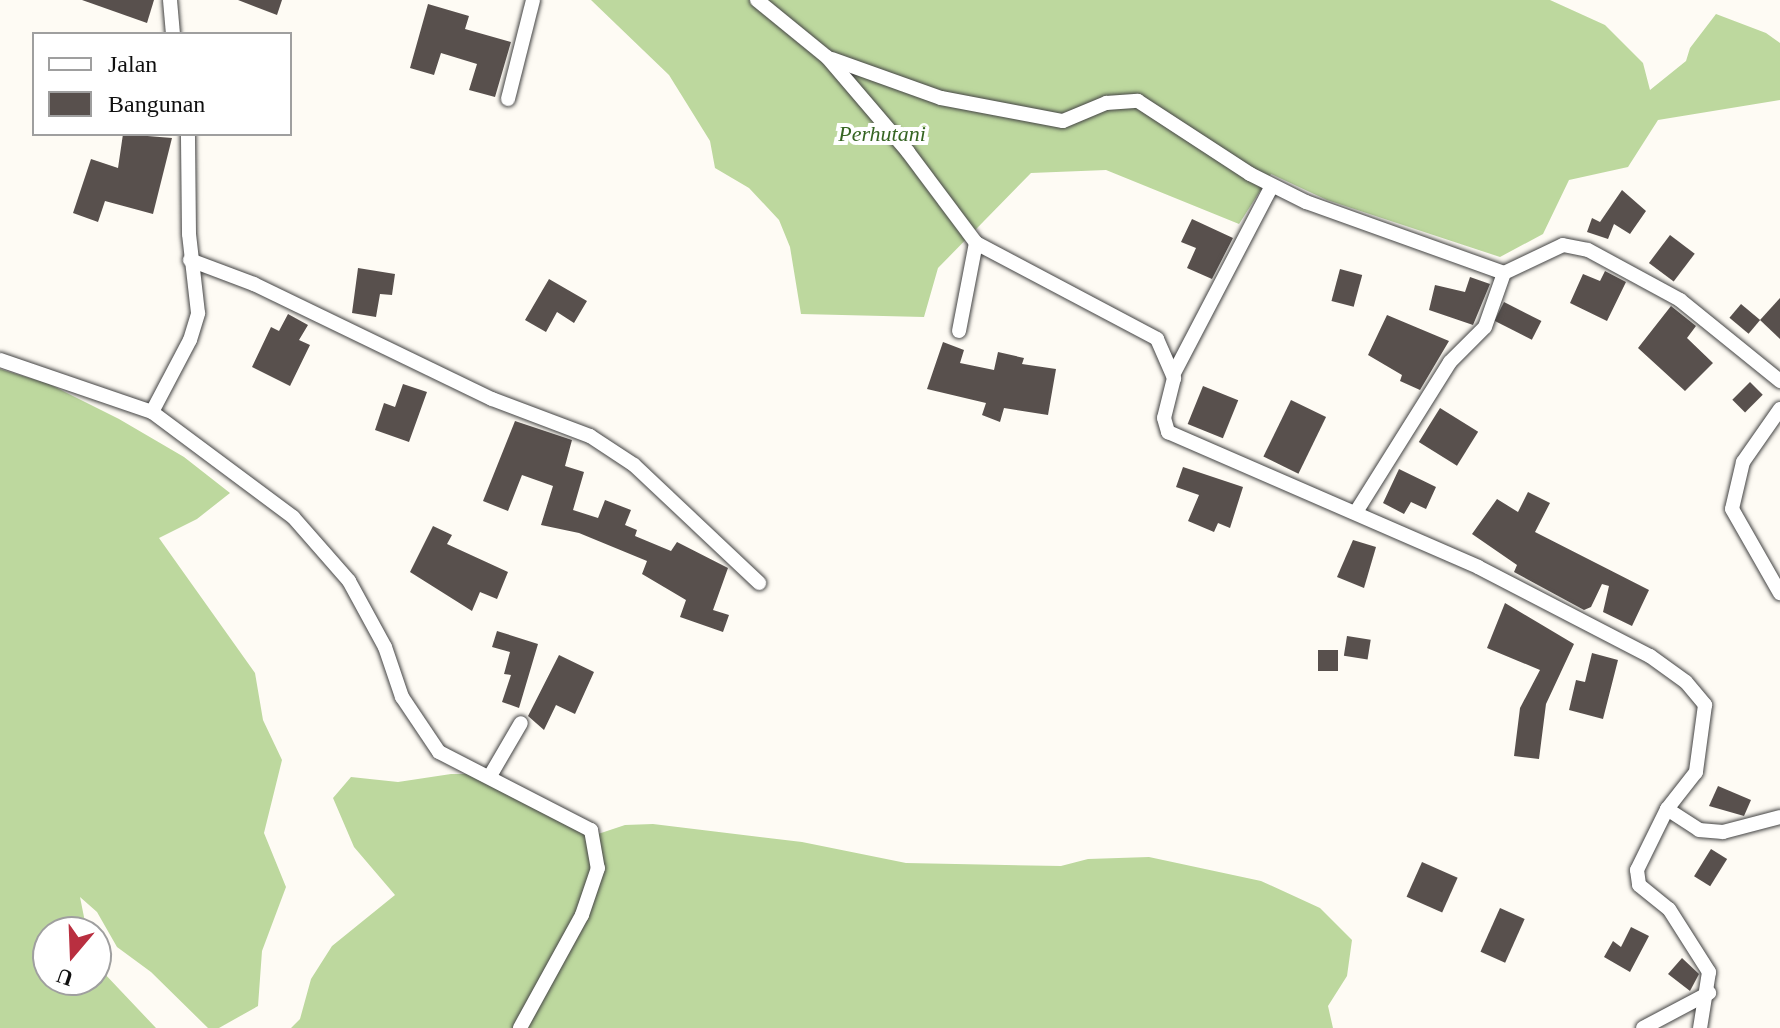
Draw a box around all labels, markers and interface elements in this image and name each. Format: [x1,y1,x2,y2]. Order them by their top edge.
legend [32,32,292,136]
text: Jalan [108,51,157,77]
text: Bangunan [108,91,205,117]
park label: Perhutani [838,121,926,147]
north arrow [32,916,112,996]
text: U [53,963,76,992]

